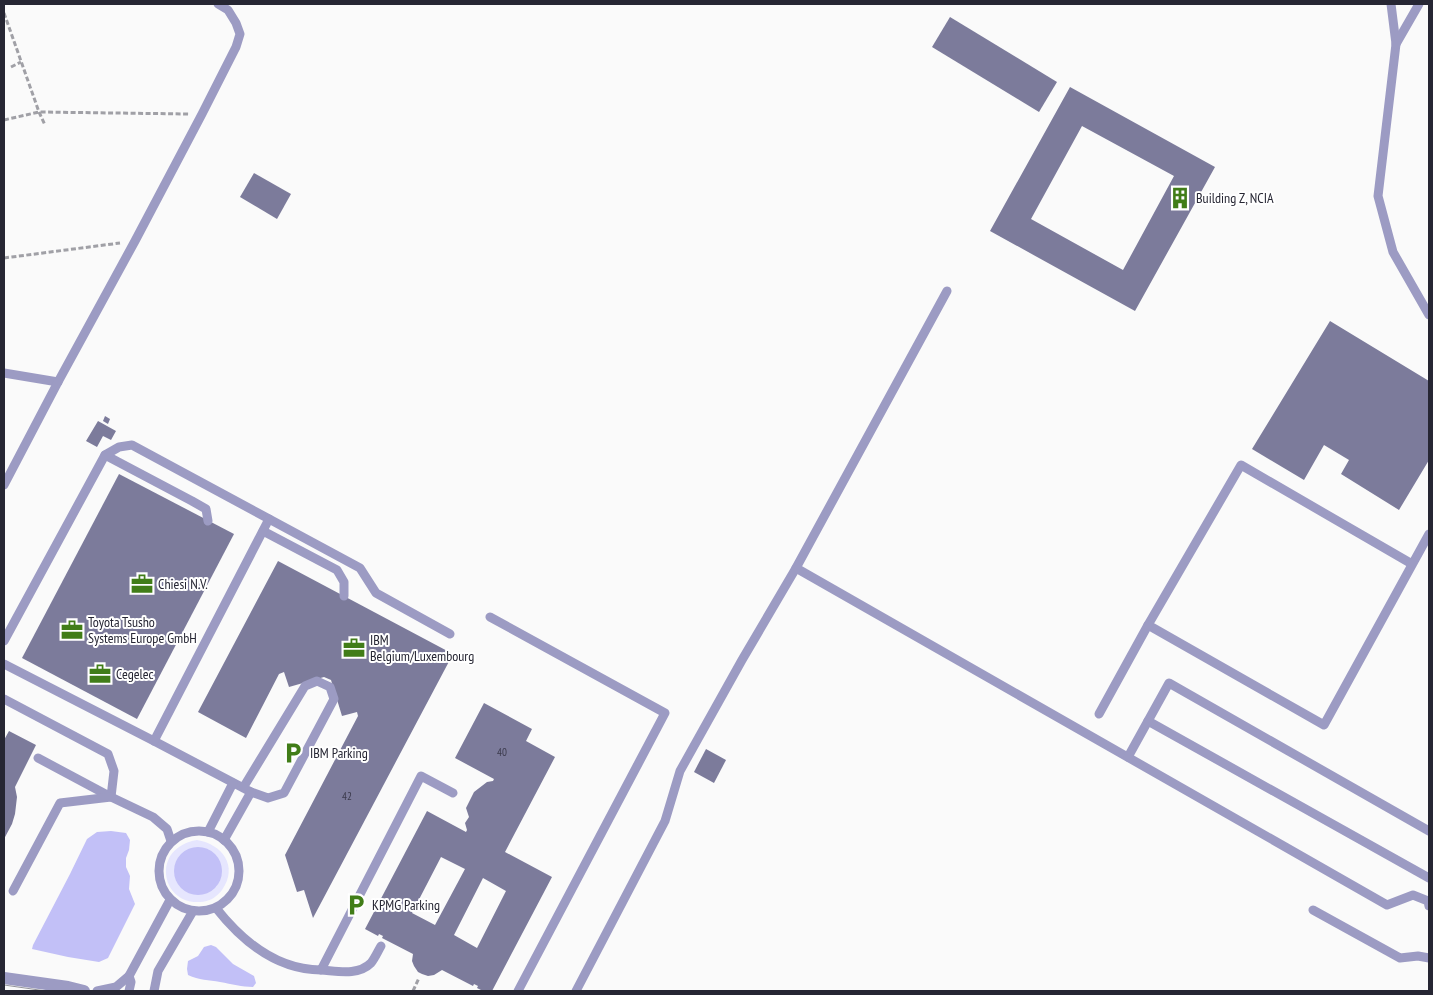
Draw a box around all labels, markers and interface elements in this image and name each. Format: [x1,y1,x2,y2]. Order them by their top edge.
building icon: Building Z, NCIA [1167,185,1193,211]
place label: Building Z, NCIA [1196,189,1274,207]
office icon: Chiesi N.V. [129,571,155,597]
place label: Chiesi N.V. [158,575,208,593]
place label: Toyota Tsusho Systems Europe GmbH [88,613,197,647]
office icon: Toyota Tsusho Systems Europe GmbH [59,617,85,643]
place label: IBM Belgium/Luxembourg [370,631,474,665]
office icon: IBM Belgium/Luxembourg [341,635,367,661]
office icon: Cegelec [87,661,113,687]
place label: Cegelec [116,665,153,683]
parking icon: IBM Parking [280,740,306,766]
place label: IBM Parking [310,744,368,762]
house number: 40 [497,745,507,759]
house number: 42 [342,789,352,803]
parking icon: KPMG Parking [343,892,369,918]
place label: KPMG Parking [372,896,440,914]

